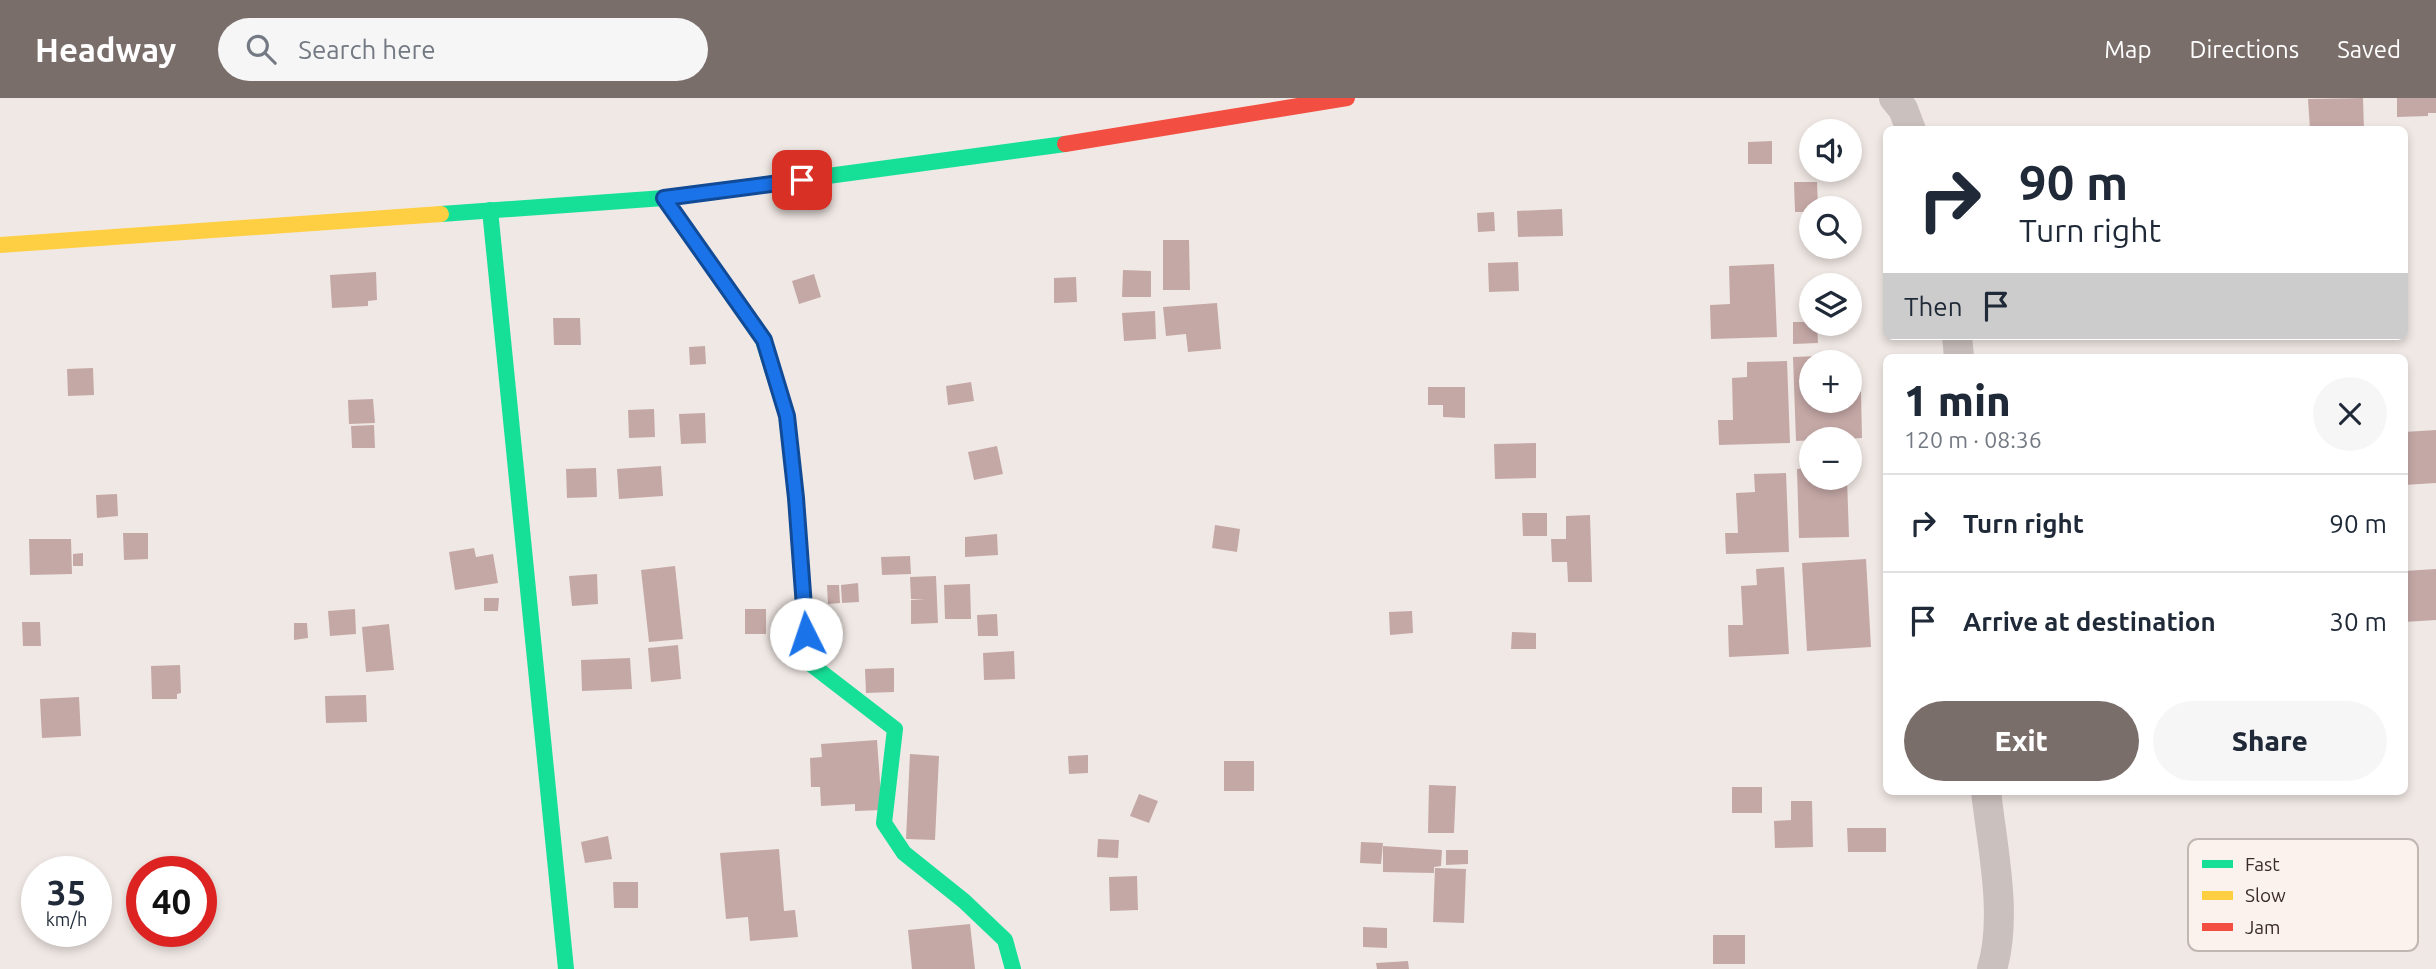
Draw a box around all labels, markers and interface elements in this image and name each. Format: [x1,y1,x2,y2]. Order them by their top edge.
search box [218,18,708,81]
icon: search [242,30,280,68]
text: Headway [35,31,176,68]
text: Search here [298,35,436,64]
text: Map [2104,36,2151,63]
text: Directions [2189,36,2299,63]
text: Saved [2337,36,2401,63]
map controls [1799,119,1862,490]
button: sound [1799,119,1862,182]
pin [772,150,832,210]
icon: right [1904,154,1995,245]
text: 90 m [2019,154,2128,209]
icon: arrive [783,161,821,199]
button: search [1799,196,1862,259]
text: Turn right [2019,212,2161,248]
button: layers [1799,273,1862,336]
icon: arrive [1977,287,2015,325]
text: Then [1904,292,1963,321]
button: + [1799,350,1862,413]
text: 1 min [1904,377,2011,424]
button: close [2313,377,2387,451]
button: − [1799,427,1862,490]
text: 120 m · 08:36 [1904,427,2042,452]
icon: right [1904,504,1942,542]
text: Turn right [1963,509,2084,538]
text: 90 m [2329,509,2387,538]
position arrow [769,597,843,671]
icon: arrive [1904,602,1942,640]
text: Arrive at destination [1963,607,2216,636]
text: 30 m [2329,607,2387,636]
button: Exit [1904,701,2139,781]
button: Share [2153,701,2387,781]
legend [2188,839,2418,951]
text: Fast [2245,853,2280,875]
speed limit sign: 40 [126,856,217,947]
text: 35 [47,872,86,912]
text: Slow [2245,884,2286,906]
text: km/h [46,909,87,929]
text: Jam [2245,916,2281,938]

